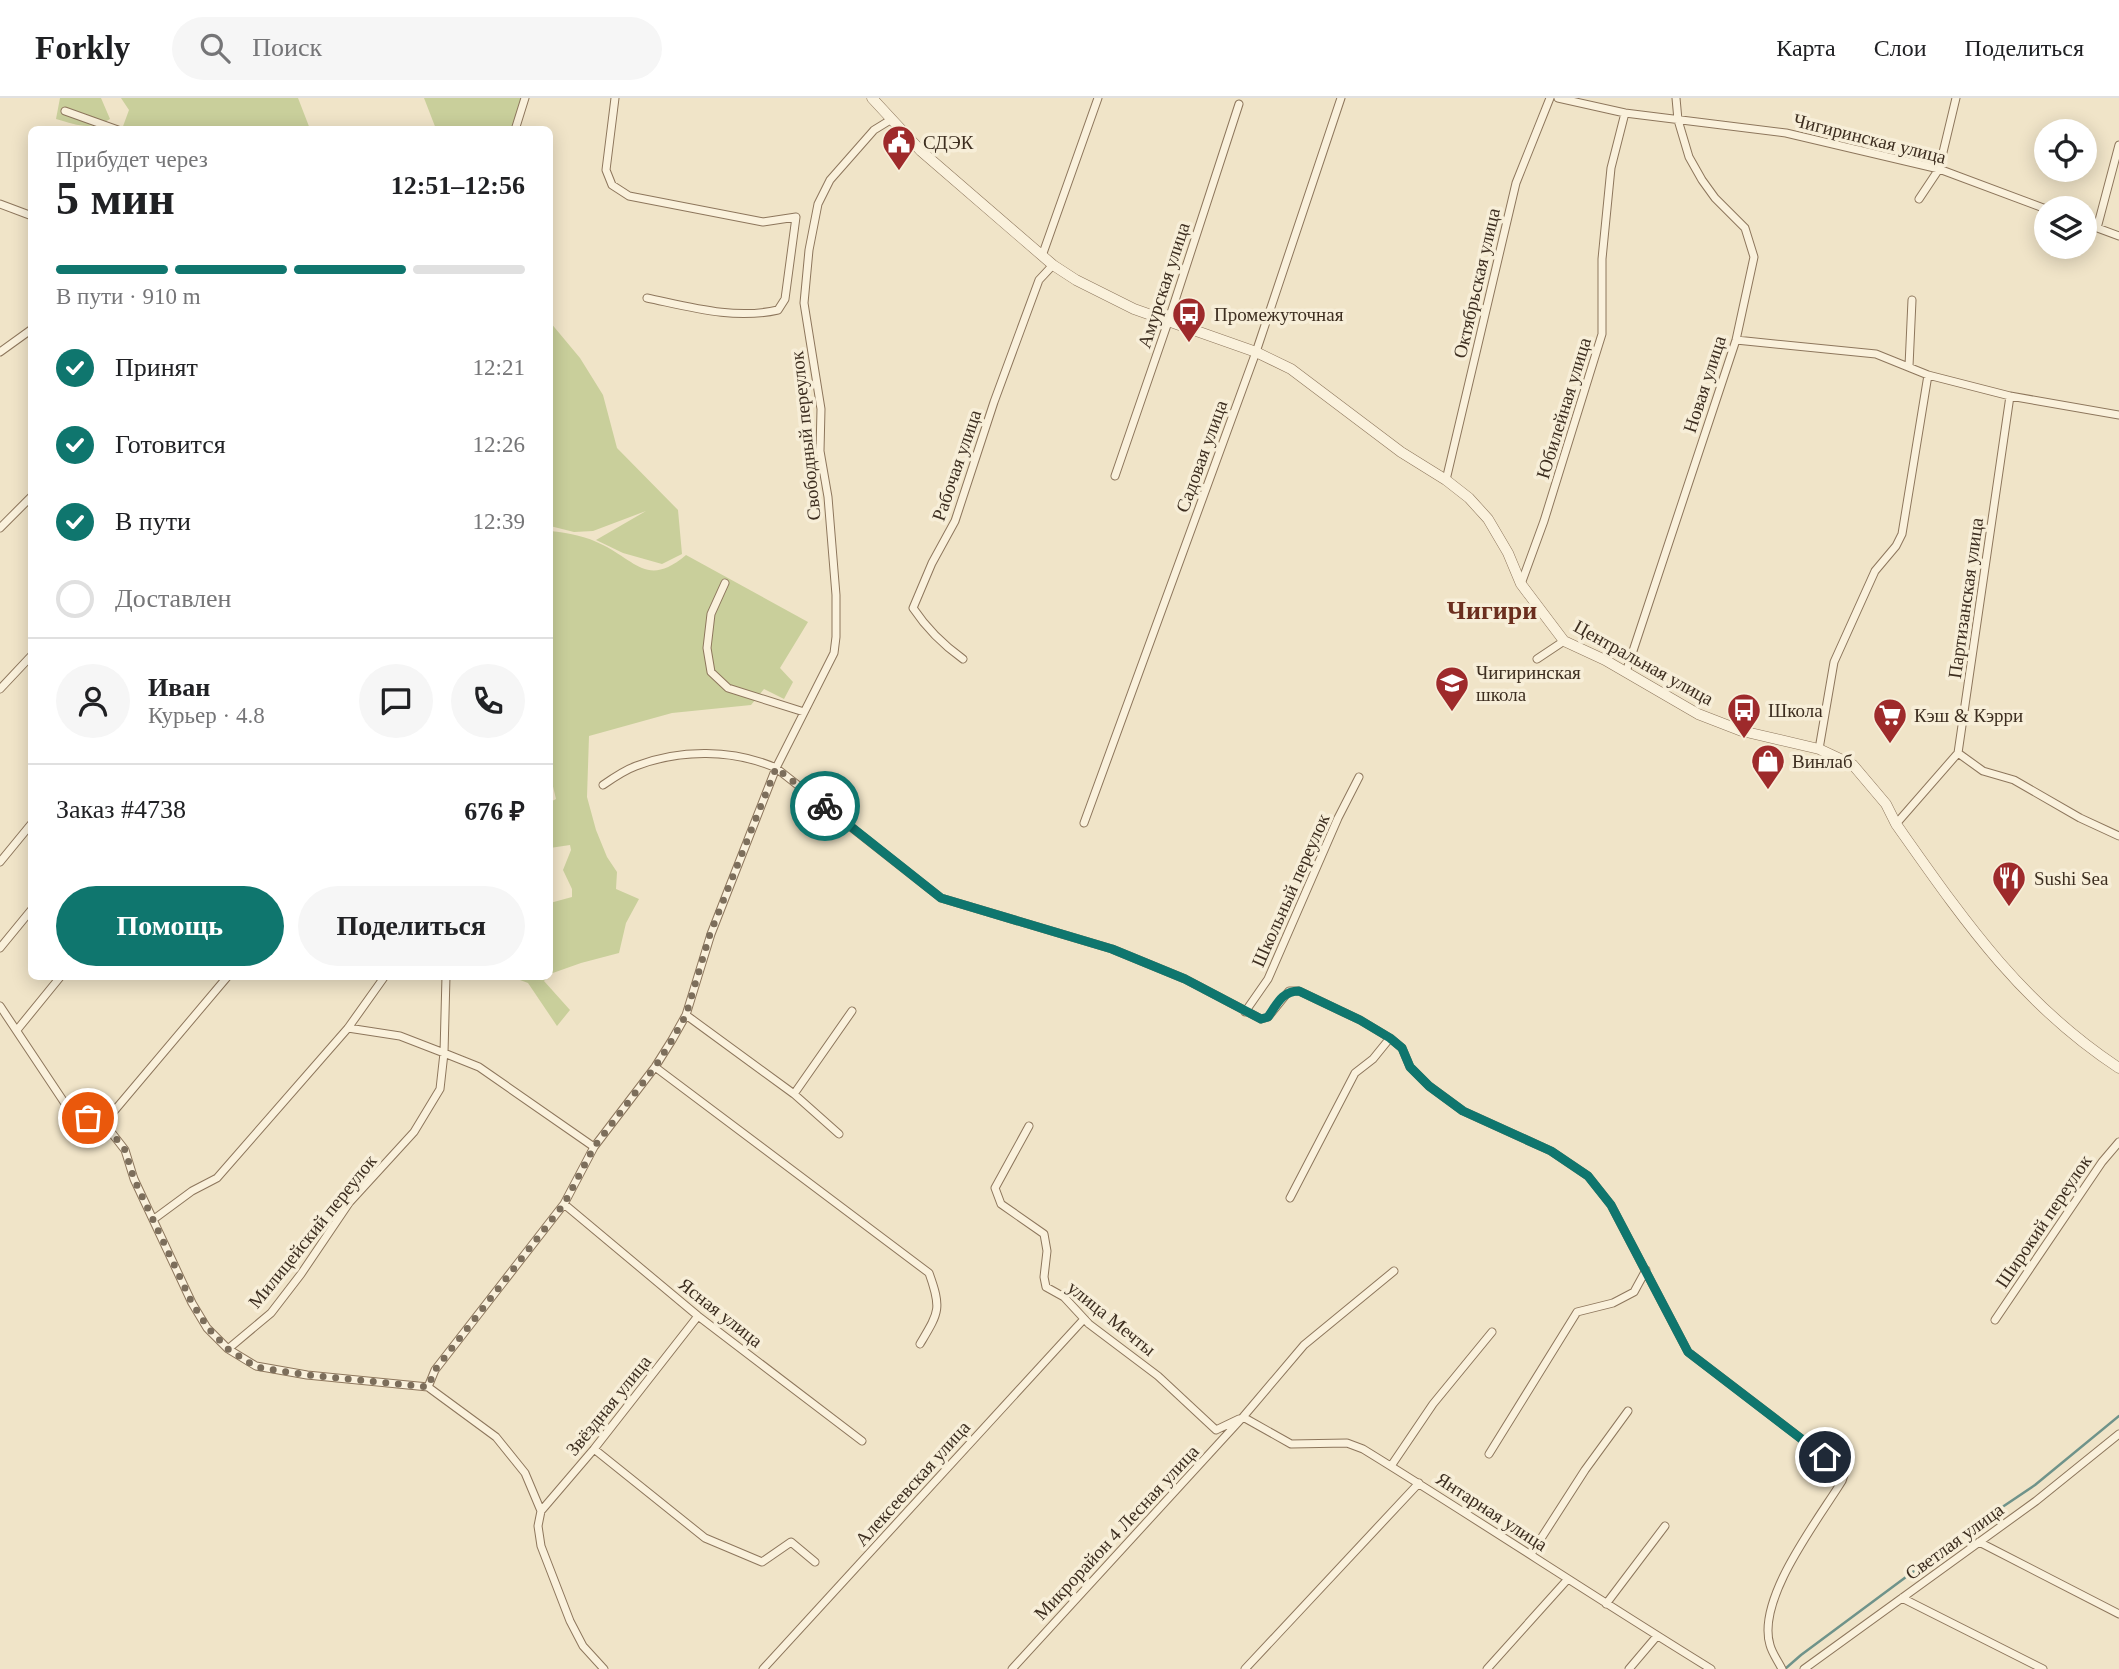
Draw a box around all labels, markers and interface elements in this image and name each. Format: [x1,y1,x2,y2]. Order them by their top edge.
search box [172,17,662,80]
icon: search [196,29,234,67]
text: Forkly [35,30,130,66]
text: Поиск [252,33,322,62]
text: Карта [1776,35,1836,61]
text: Слои [1874,35,1927,61]
text: Поделиться [1965,35,2084,61]
street label: Чигиринская улица [1791,109,1949,168]
map controls [2034,119,2097,259]
button: locate [2034,119,2097,182]
public building icon: СДЭК [880,123,918,172]
place label: СДЭК [923,132,974,153]
text: Прибудет через [56,147,208,172]
text: 12:51–12:56 [391,171,525,200]
text: 5 мин [56,173,175,224]
button: layers [2034,196,2097,259]
street label: Октябрьская улица [1449,205,1504,360]
street label: Амурская улица [1133,219,1194,351]
text: В пути · 910 m [56,284,201,309]
bus stop icon: Промежуточная [1170,295,1208,344]
place label: Промежуточная [1214,304,1344,325]
street label: Новая улица [1679,332,1730,435]
street label: Юбилейная улица [1532,335,1595,481]
icon: check [56,349,94,387]
street label: Свободный переулок [786,350,825,522]
text: Принят [115,353,198,382]
text: 12:21 [473,355,525,380]
street label: Садовая улица [1171,397,1232,515]
street label: Рабочая улица [928,406,985,523]
icon: check [56,426,94,464]
text: Готовится [115,430,226,459]
text: 12:26 [473,432,525,457]
icon: check [56,503,94,541]
text: В пути [115,507,191,536]
text: 12:39 [473,509,525,534]
street label: Партизанская улица [1944,516,1987,680]
text: Доставлен [115,584,232,613]
district label: Чигири [1447,596,1537,625]
street label: Центральная улица [1570,615,1718,710]
place label: Чигиринская школа [1476,662,1581,705]
button: person [56,664,130,738]
button: chat [359,664,433,738]
button: phone [451,664,525,738]
school or university icon: Чигиринская школа [1433,664,1471,713]
text: Иван [148,673,210,702]
bus stop icon: Школа [1725,691,1763,740]
supermarket icon: Кэш & Кэрри [1871,696,1909,745]
place label: Школа [1768,700,1823,721]
text: Курьер · 4.8 [148,703,265,728]
place label: Кэш & Кэрри [1914,705,2023,726]
shop icon: Винлаб [1749,742,1787,791]
place label: Винлаб [1792,751,1853,772]
courier [790,771,860,841]
icon: bike [806,787,844,825]
text: Заказ #4738 [56,795,186,824]
text: 676 ₽ [464,797,525,826]
street label: Школьный переулок [1247,810,1334,970]
restaurant icon: Sushi Sea [1990,859,2028,908]
place label: Sushi Sea [2034,868,2109,889]
button: Помощь [56,886,284,966]
button: Поделиться [298,886,525,966]
pin [58,1088,118,1148]
icon: bag [69,1099,107,1137]
street label: Милицейский переулок [244,1150,381,1312]
street label: Широкий переулок [1991,1150,2096,1292]
street label: Ясная улица [675,1273,767,1352]
street label: улица Мечты [1064,1277,1160,1360]
street label: Звёздная улица [562,1351,656,1460]
street label: Алексеевская улица [851,1416,974,1550]
pin [1795,1427,1855,1487]
icon: home [1806,1438,1844,1476]
street label: Микрорайон 4 Лесная улица [1030,1440,1203,1624]
street label: Янтарная улица [1432,1468,1552,1555]
street label: Светлая улица [1901,1498,2008,1584]

